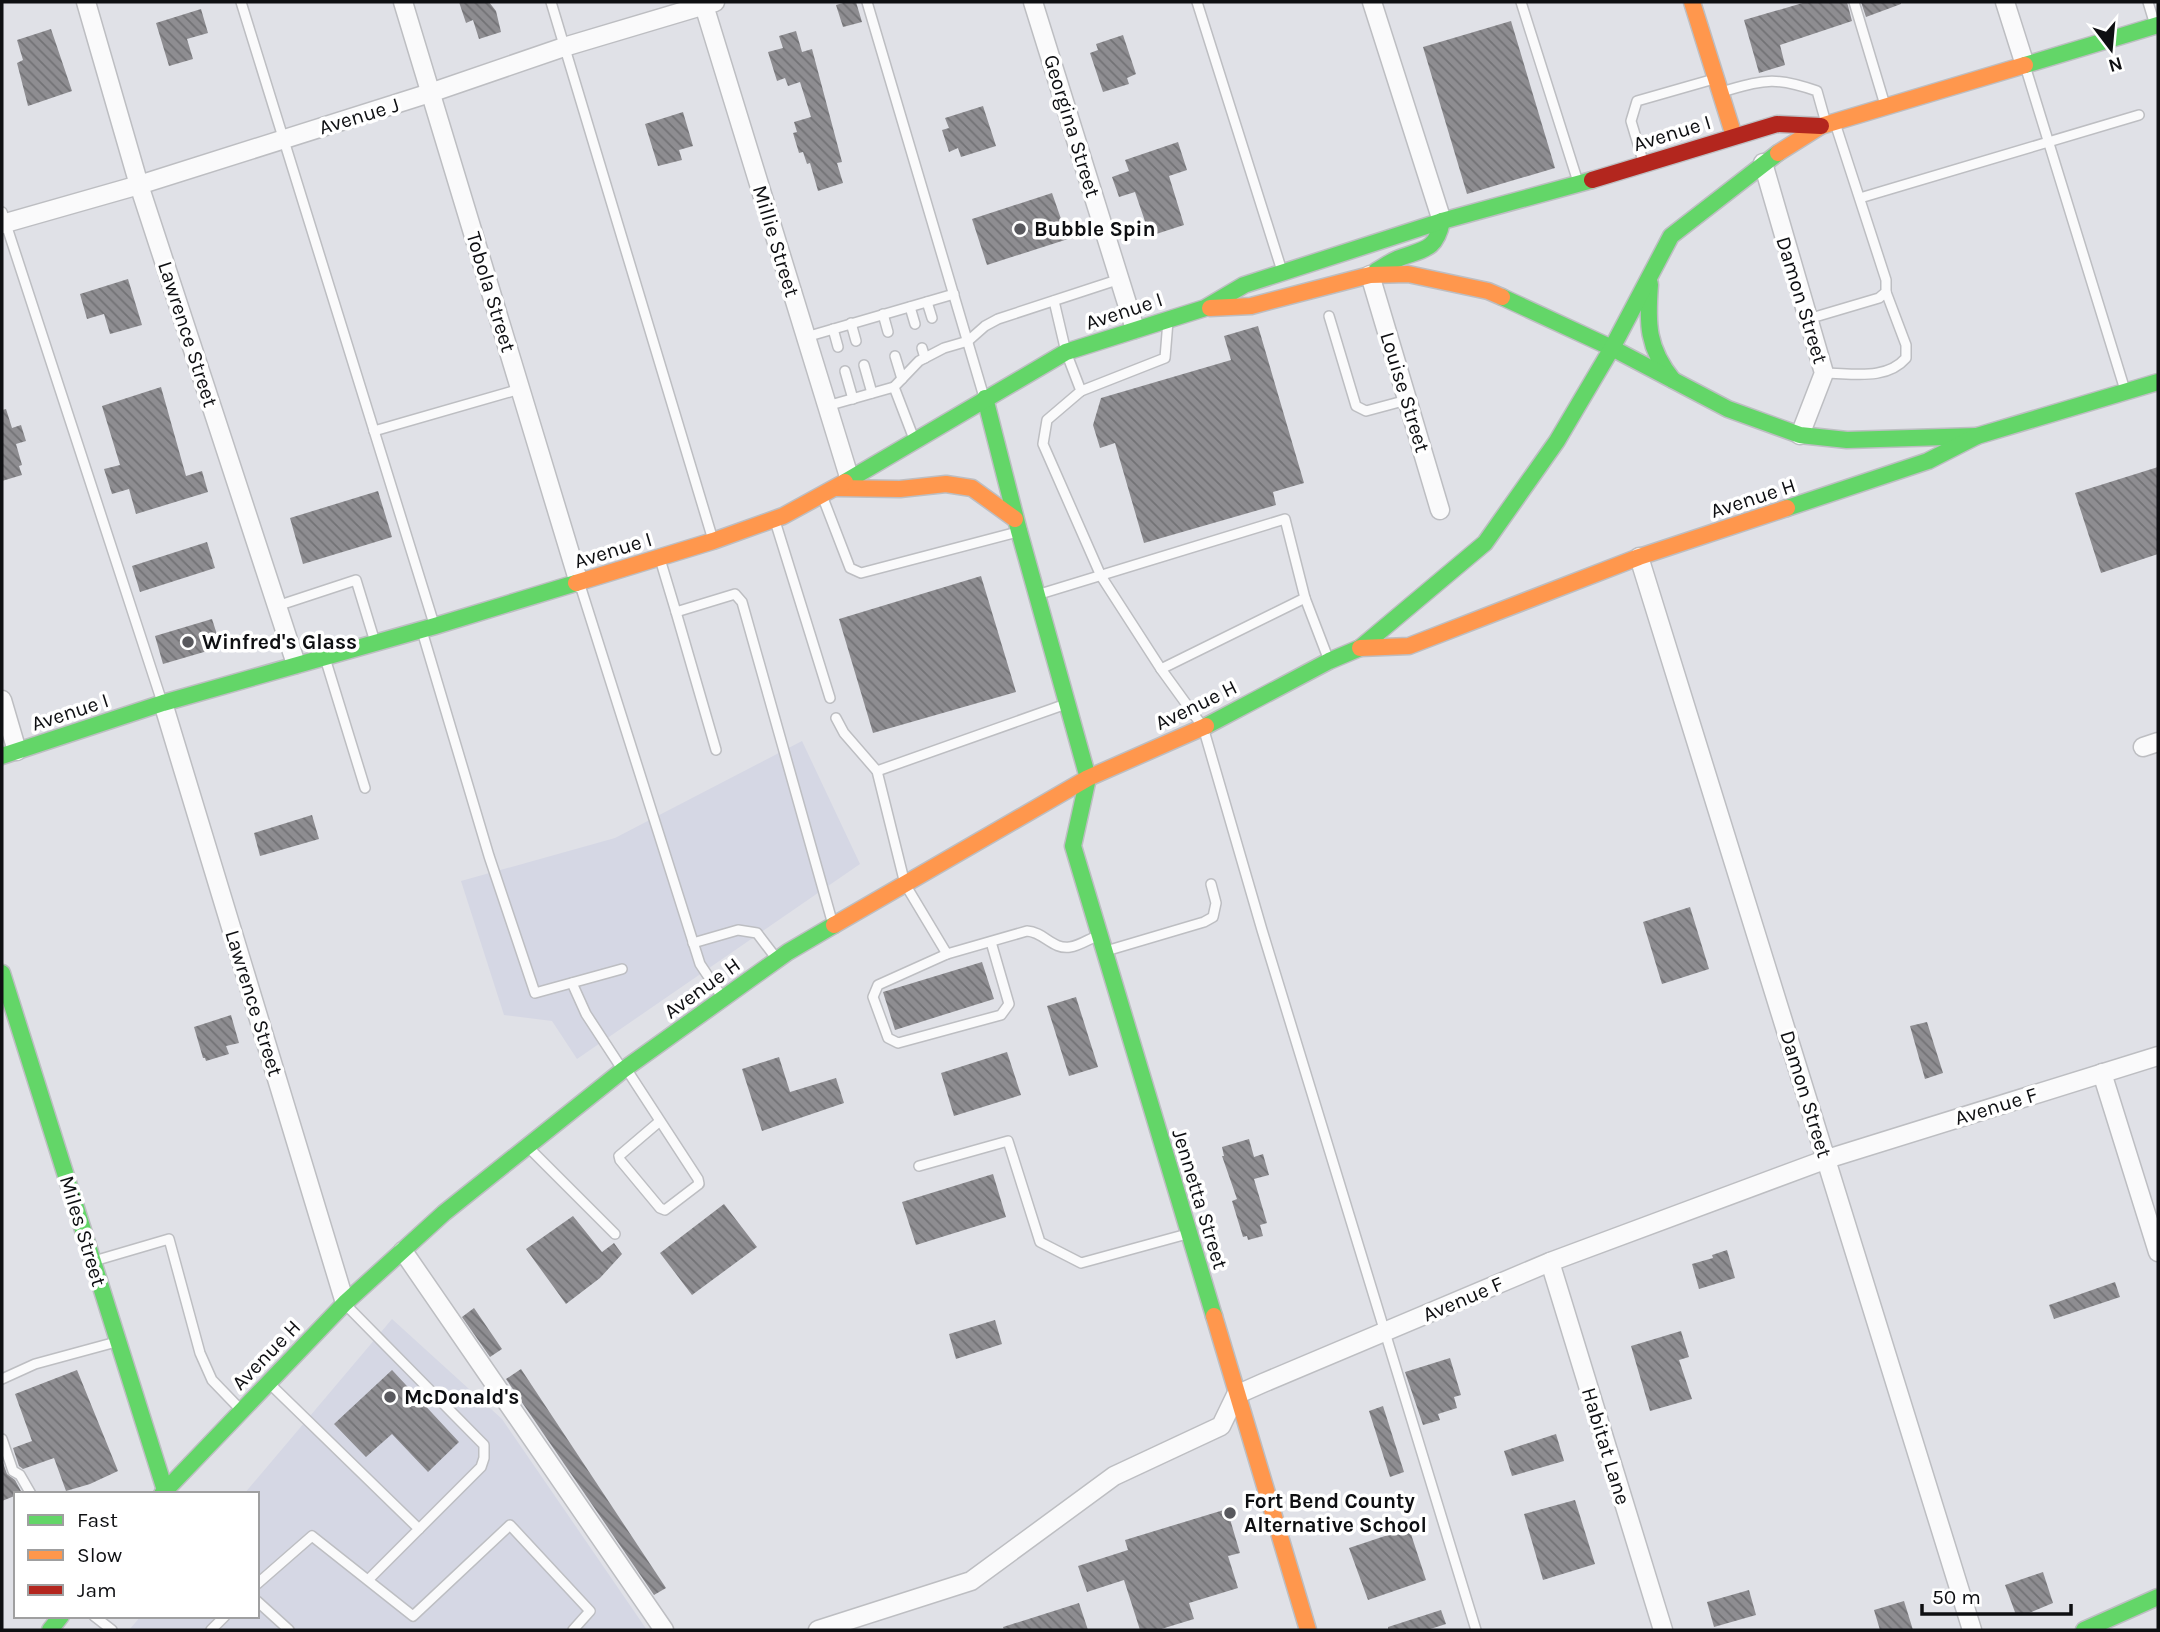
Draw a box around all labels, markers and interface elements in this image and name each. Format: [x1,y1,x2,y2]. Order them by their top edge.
north arrow [2076,14,2146,84]
street label: Georgina Street [1039,52,1105,200]
text: N [2106,52,2125,77]
street label: Avenue J [316,92,402,140]
street label: Avenue I [1630,110,1714,156]
street label: Millie Street [748,182,804,300]
place label: Bubble Spin [1034,217,1156,241]
marker: Bubble Spin [1012,221,1028,237]
street label: Tobola Street [461,229,521,355]
street label: Damon Street [1771,233,1833,367]
street label: Lawrence Street [153,258,223,410]
street label: Avenue I [1082,287,1166,335]
street label: Louise Street [1375,329,1435,455]
street label: Avenue H [1707,473,1799,523]
street label: Avenue I [571,527,655,573]
place label: Winfred's Glass [202,630,357,654]
marker: Winfred's Glass [180,634,196,650]
street label: Avenue H [1151,675,1241,735]
street label: Avenue I [28,688,112,736]
street label: Lawrence Street [220,927,288,1079]
street label: Avenue H [659,952,745,1024]
street label: Damon Street [1775,1027,1837,1161]
street label: Avenue F [1952,1082,2040,1130]
street label: Jennetta Street [1167,1126,1233,1272]
street label: Miles Street [55,1173,111,1289]
street label: Avenue F [1419,1271,1507,1327]
street label: Avenue H [227,1315,305,1395]
street label: Habitat Lane [1577,1384,1635,1508]
place label: McDonald's [404,1385,519,1409]
marker: McDonald's [382,1389,398,1405]
place label: Fort Bend County Alternative School [1244,1489,1427,1537]
legend [14,1492,259,1618]
marker: Fort Bend County Alternative School [1222,1505,1238,1521]
text: Fast [77,1508,118,1532]
text: Slow [77,1543,122,1567]
scale bar [1922,1572,2071,1616]
text: Jam [77,1578,117,1602]
text: 50 m [1932,1585,1981,1609]

